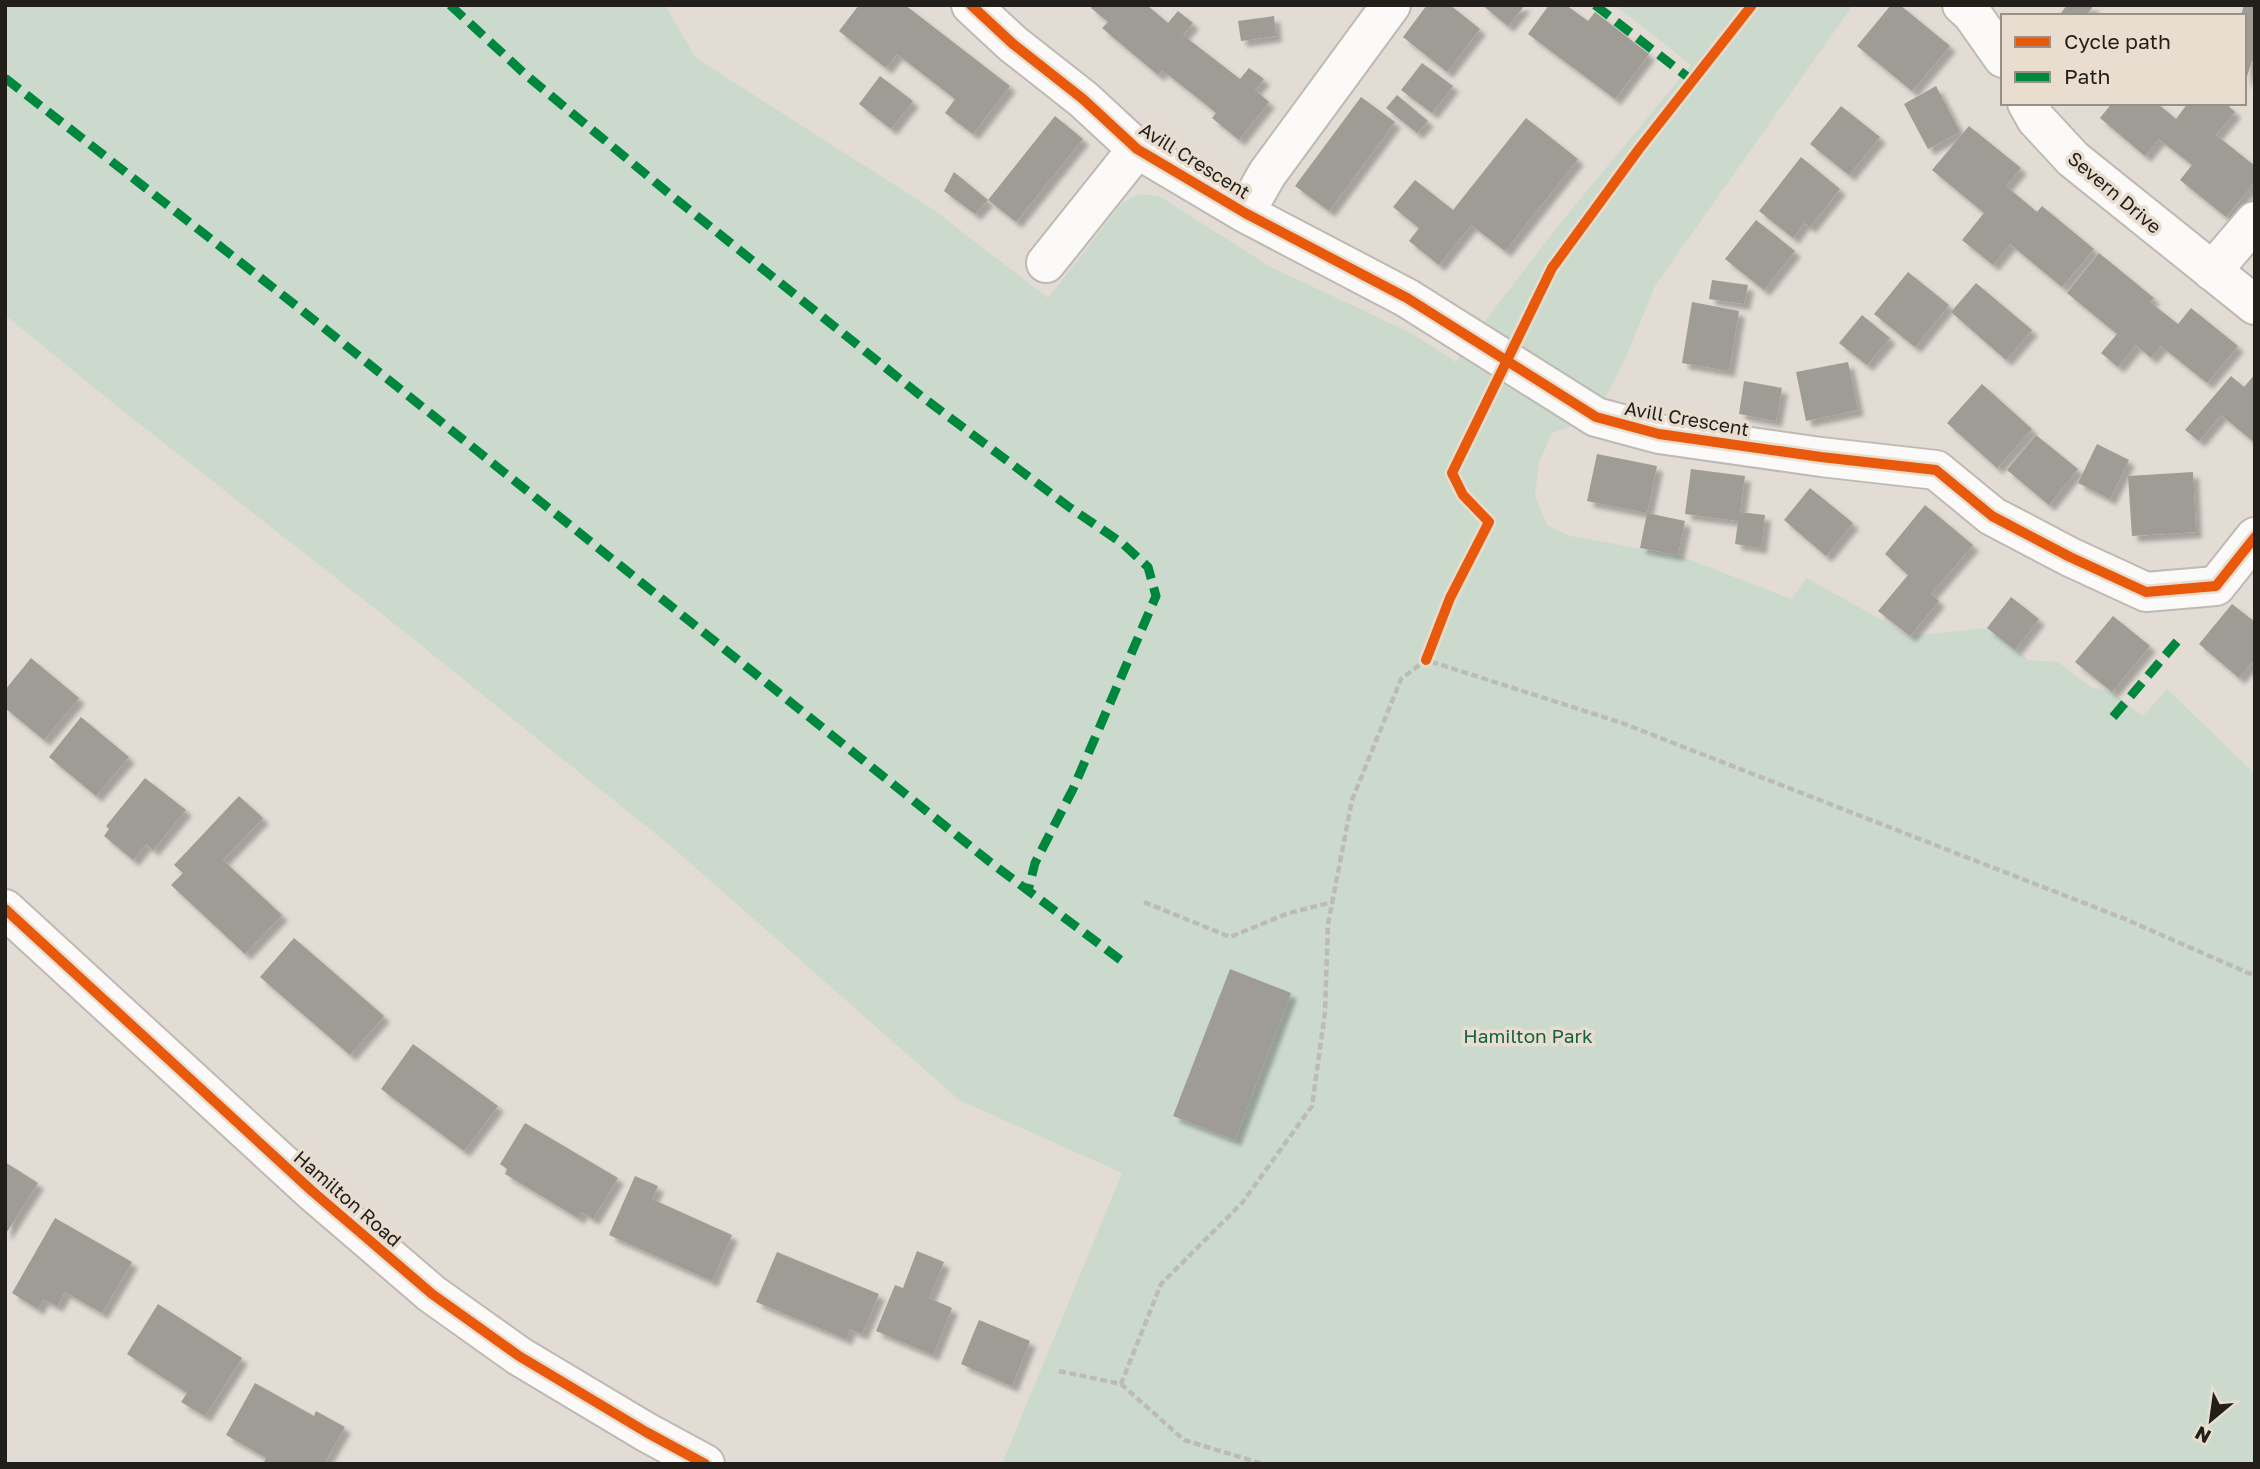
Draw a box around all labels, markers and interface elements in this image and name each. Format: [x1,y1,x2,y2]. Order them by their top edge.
legend [2001,14,2246,105]
text: Cycle path [2064,28,2171,54]
text: Path [2064,63,2111,89]
street label: Avill Crescent [1136,117,1254,203]
street label: Severn Drive [2064,146,2166,238]
street label: Avill Crescent [1623,396,1751,440]
park label: Hamilton Park [1463,1024,1593,1047]
street label: Hamilton Road [290,1145,406,1251]
north arrow [2176,1385,2246,1455]
text: N [2191,1422,2214,1449]

